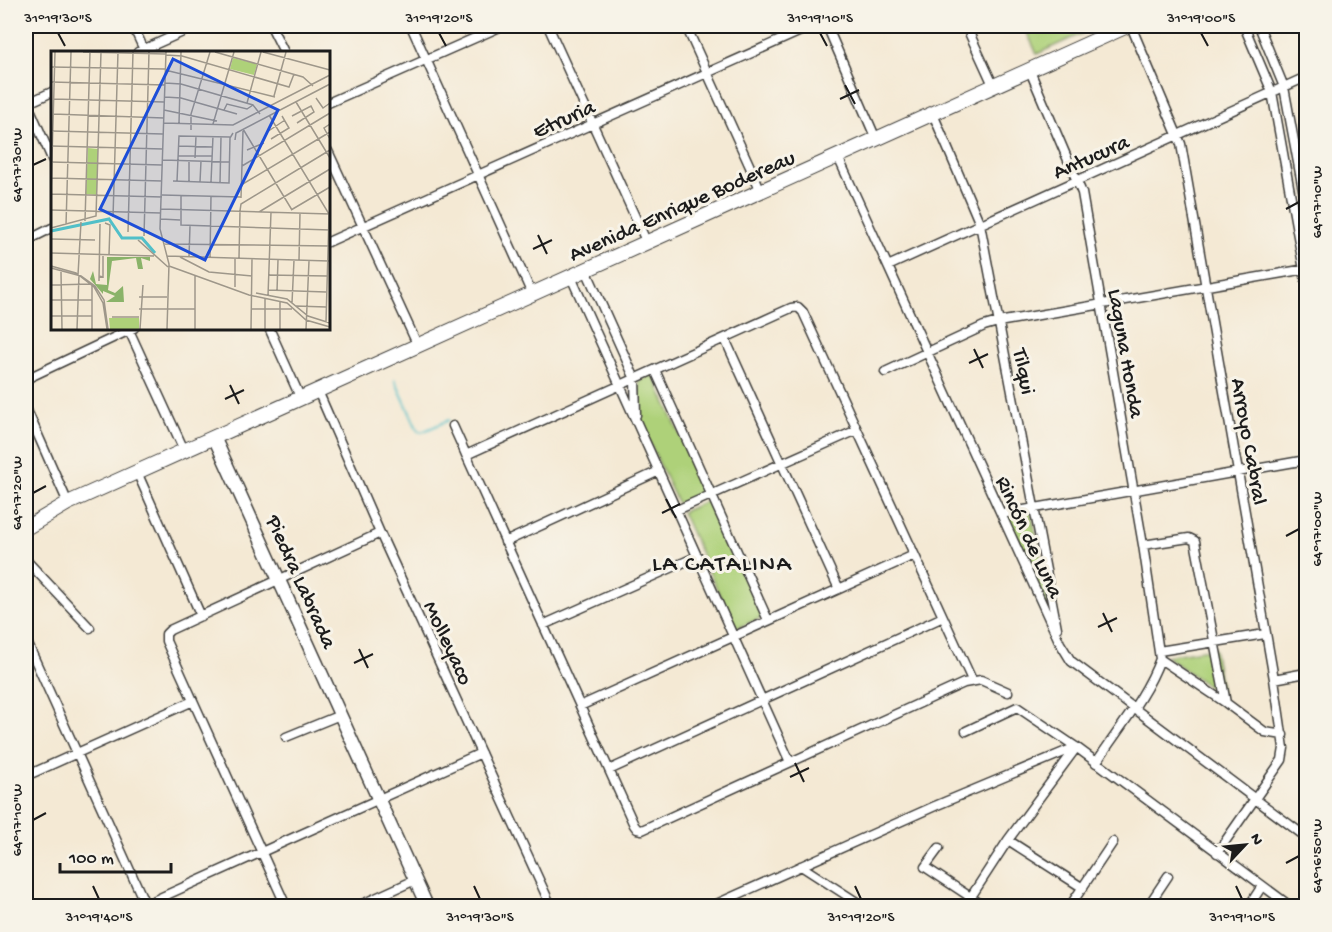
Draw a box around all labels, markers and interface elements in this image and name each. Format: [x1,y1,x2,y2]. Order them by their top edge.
text: 31°19'30"S [23,10,92,28]
text: 31°19'20"S [404,10,473,28]
text: 31°19'10"S [786,10,853,28]
text: 31°19'00"S [1166,10,1235,28]
inset map [51,51,330,330]
street label: Etruria [529,95,601,146]
text: 64°17'30"W [9,128,27,202]
street label: Antucura [1050,130,1134,187]
street label: Avenida Enrique Bodereau [565,146,800,269]
text: 64°17'10"W [1309,165,1327,238]
street label: Laguna Honda [1100,287,1148,421]
street label: Tilqui [1005,345,1039,397]
street label: Arroyo Cabral [1223,376,1271,507]
text: 64°17'20"W [9,456,27,530]
street label: Rincón de Luna [988,472,1067,604]
text: 64°17'00"W [1309,491,1327,567]
street label: Piedra Labrada [258,511,341,654]
district label: LA CATALINA [652,551,792,580]
street label: Molleyaco [416,598,477,690]
text: 64°17'10"W [9,783,27,856]
north arrow [1215,815,1275,875]
text: 64°16'50"W [1309,819,1327,893]
text: N [1245,831,1266,849]
scale bar [60,836,171,874]
text: 100 m [68,849,114,870]
text: 31°19'40"S [65,909,132,927]
text: 31°19'30"S [445,909,514,927]
text: 31°19'20"S [826,909,895,927]
text: 31°19'10"S [1208,909,1275,927]

